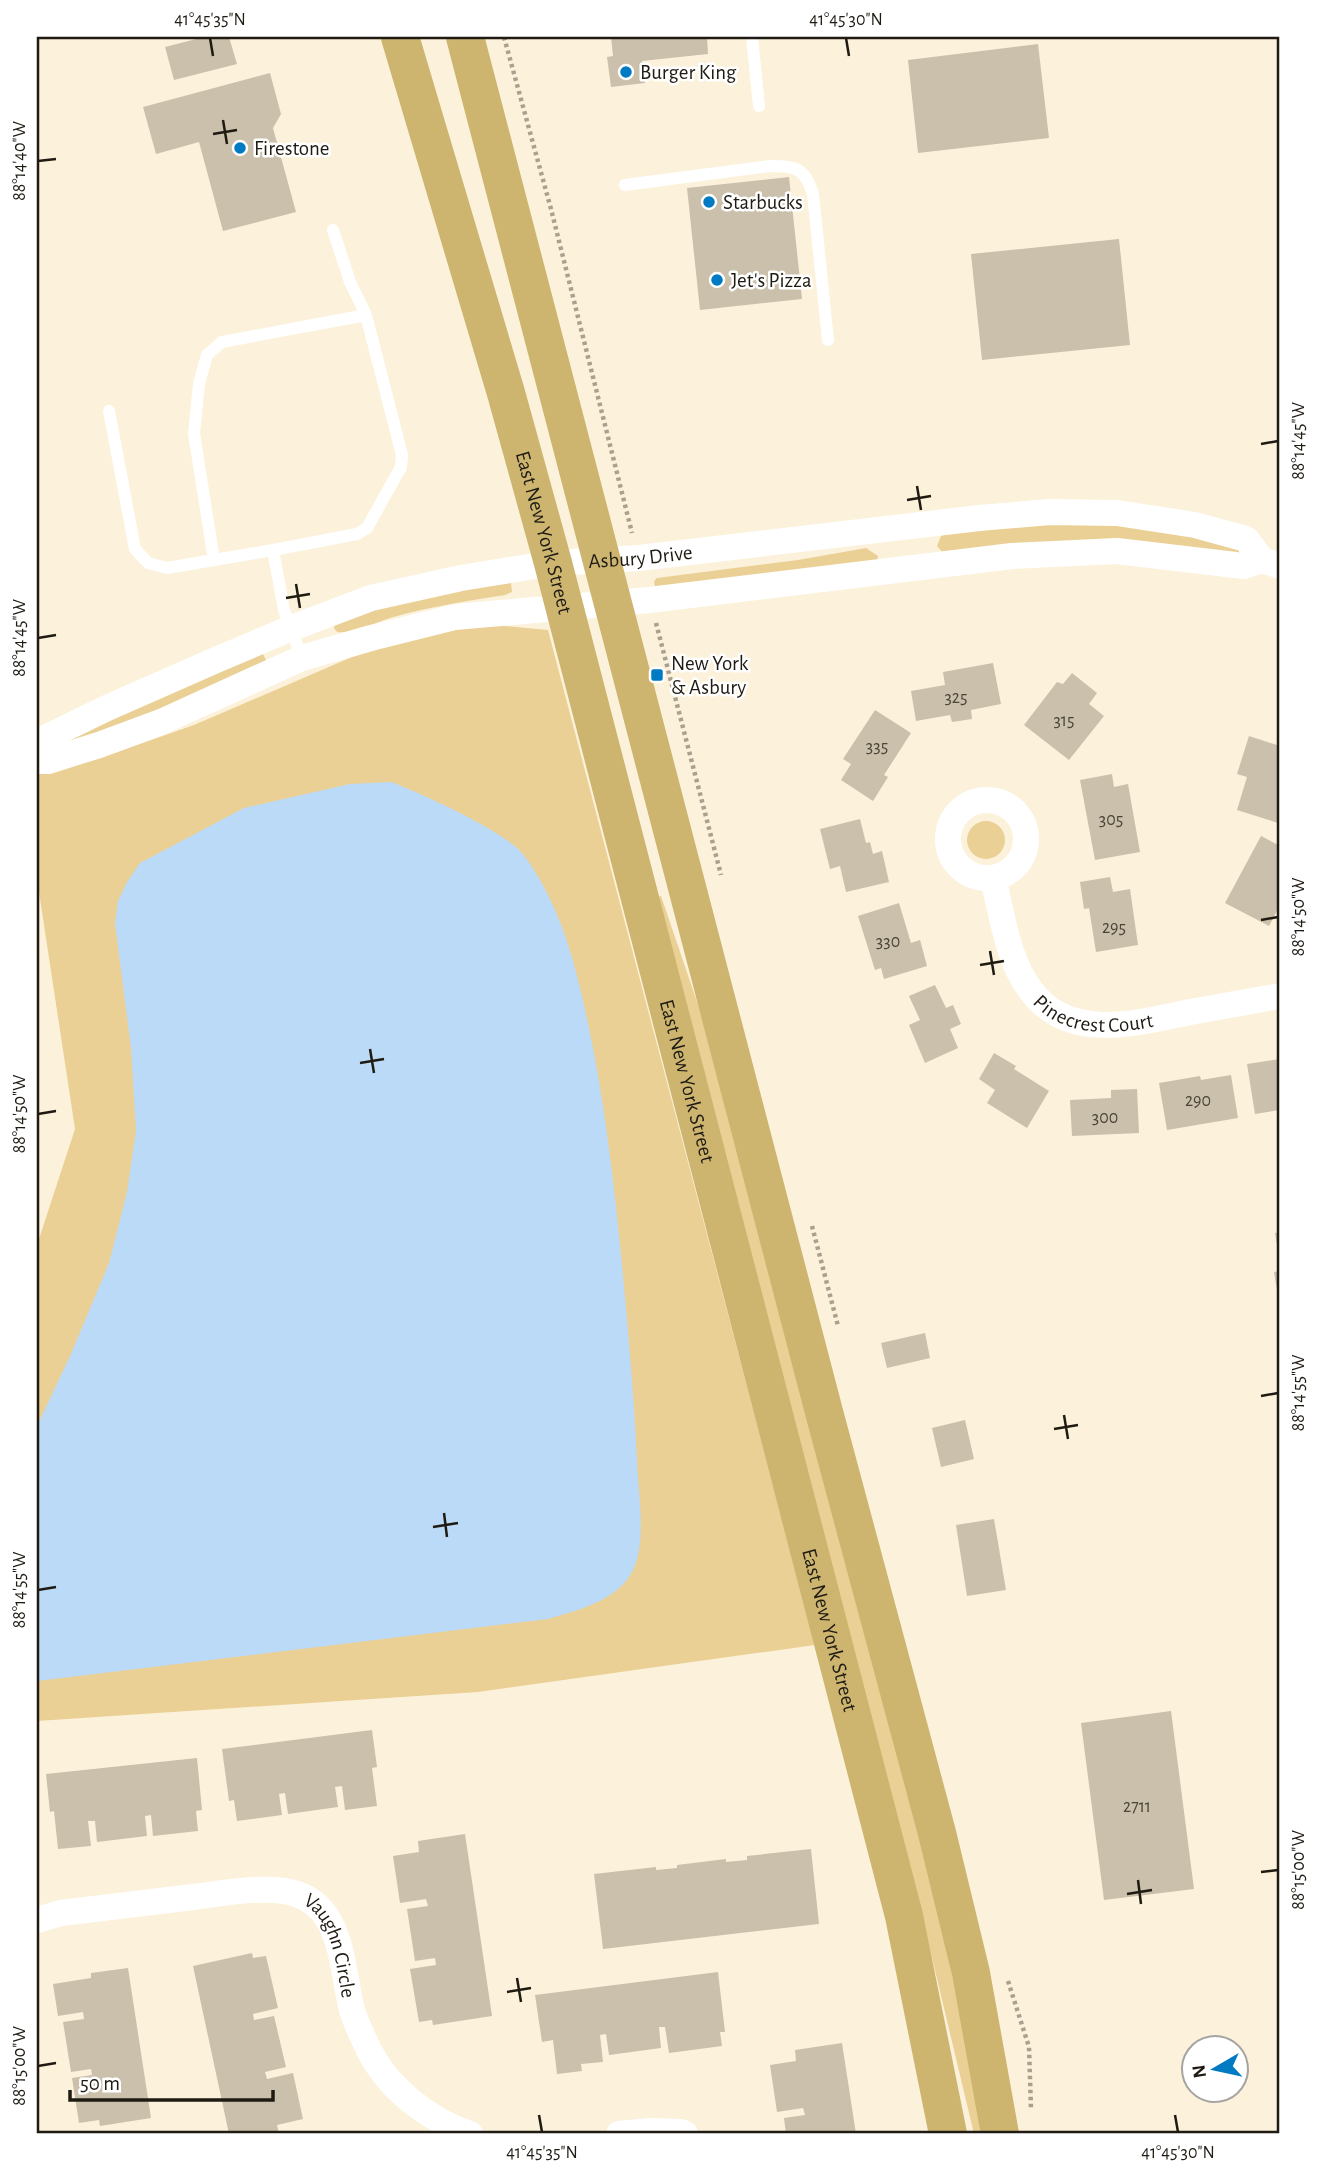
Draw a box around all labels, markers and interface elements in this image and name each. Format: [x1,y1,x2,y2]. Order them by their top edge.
text: 41°45'35"N [174,11,246,29]
text: 41°45'30"N [809,11,883,29]
place label: Burger King [640,62,737,83]
marker: Burger King [618,64,634,80]
text: 88°14'40"W [11,121,29,201]
place label: Firestone [254,138,329,159]
marker: Firestone [232,140,248,156]
place label: Starbucks [723,192,803,213]
marker: Starbucks [701,194,717,210]
place label: Jet's Pizza [731,270,812,291]
marker: Jet's Pizza [709,272,725,288]
text: 88°14'45"W [1290,402,1308,480]
street label: East New York Street [512,449,576,616]
street label: Asbury Drive [588,542,694,572]
text: 88°14'45"W [11,599,29,677]
place label: New York & Asbury [671,653,749,698]
marker: New York & Asbury [649,667,665,683]
house number: 325 [944,689,968,707]
house number: 315 [1053,712,1075,730]
house number: 335 [866,738,888,756]
house number: 305 [1099,811,1123,829]
text: 88°14'50"W [1290,878,1308,956]
house number: 295 [1102,919,1126,937]
house number: 330 [876,933,900,951]
street label: Pinecrest Court [1029,991,1155,1036]
street label: East New York Street [656,997,718,1165]
text: 88°14'50"W [11,1075,29,1153]
house number: 290 [1185,1092,1211,1110]
house number: 300 [1092,1109,1118,1127]
text: 88°14'55"W [1290,1355,1308,1431]
street label: East New York Street [798,1546,861,1714]
text: 88°14'55"W [11,1552,29,1628]
house number: 2711 [1123,1798,1151,1816]
text: 88°15'00"W [1290,1830,1308,1910]
street label: Vaughn Circle [300,1890,359,2000]
text: 88°15'00"W [11,2026,29,2106]
north arrow [1180,2035,1250,2104]
scale bar [70,2059,273,2103]
text: N [1189,2063,1210,2079]
text: 50 m [80,2073,120,2094]
text: 41°45'35"N [506,2144,578,2162]
text: 41°45'30"N [1141,2144,1215,2162]

